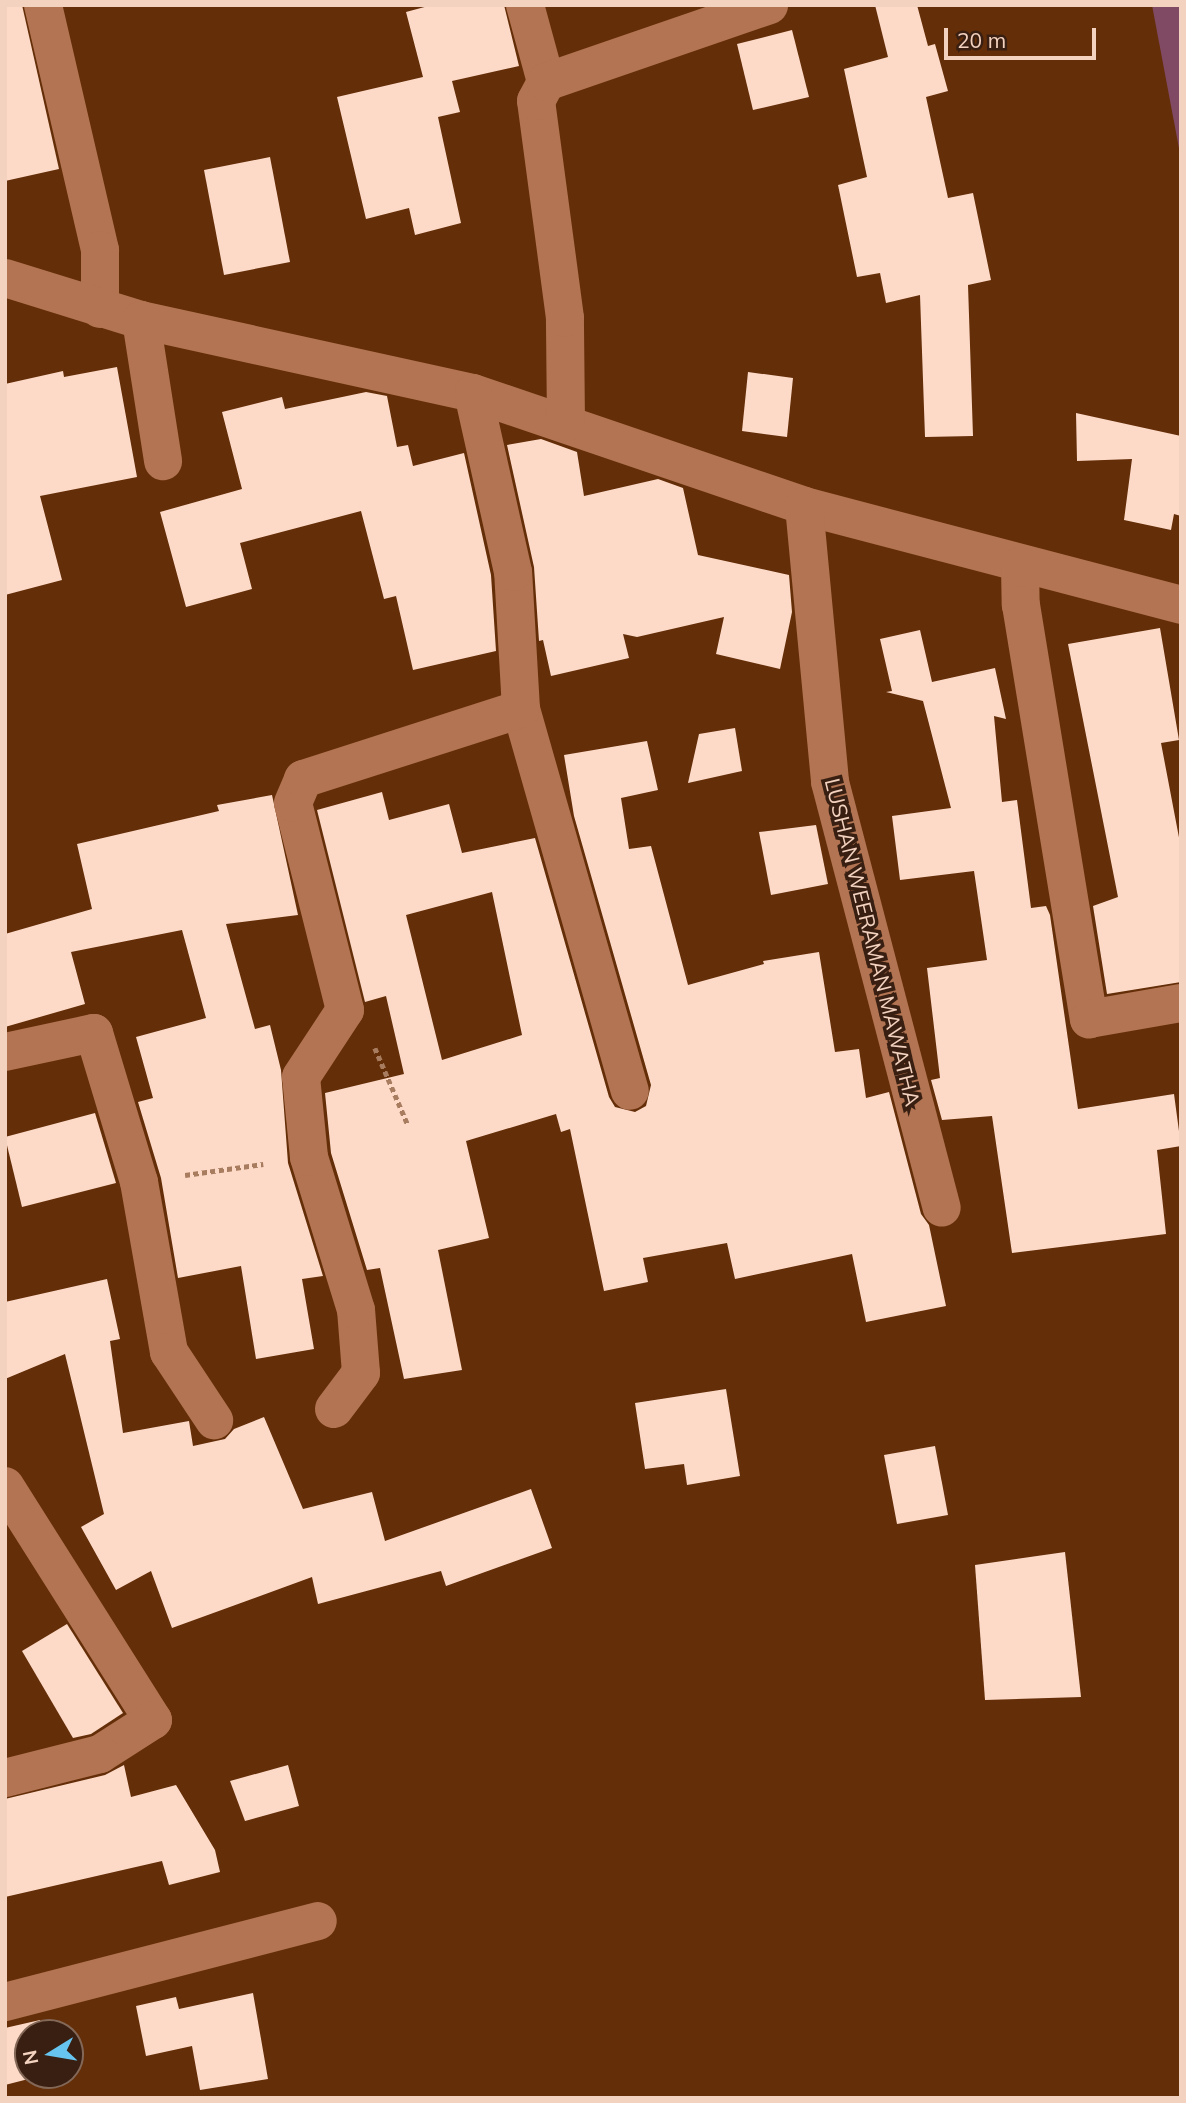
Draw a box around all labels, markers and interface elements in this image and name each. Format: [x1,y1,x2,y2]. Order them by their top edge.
scale bar [948,14,1100,58]
text: 20 m [957,27,1006,53]
street label: LUSHAN WEERAMAN MAWATHA [820,775,926,1109]
north arrow [14,2019,84,2089]
text: N [17,2048,44,2067]

